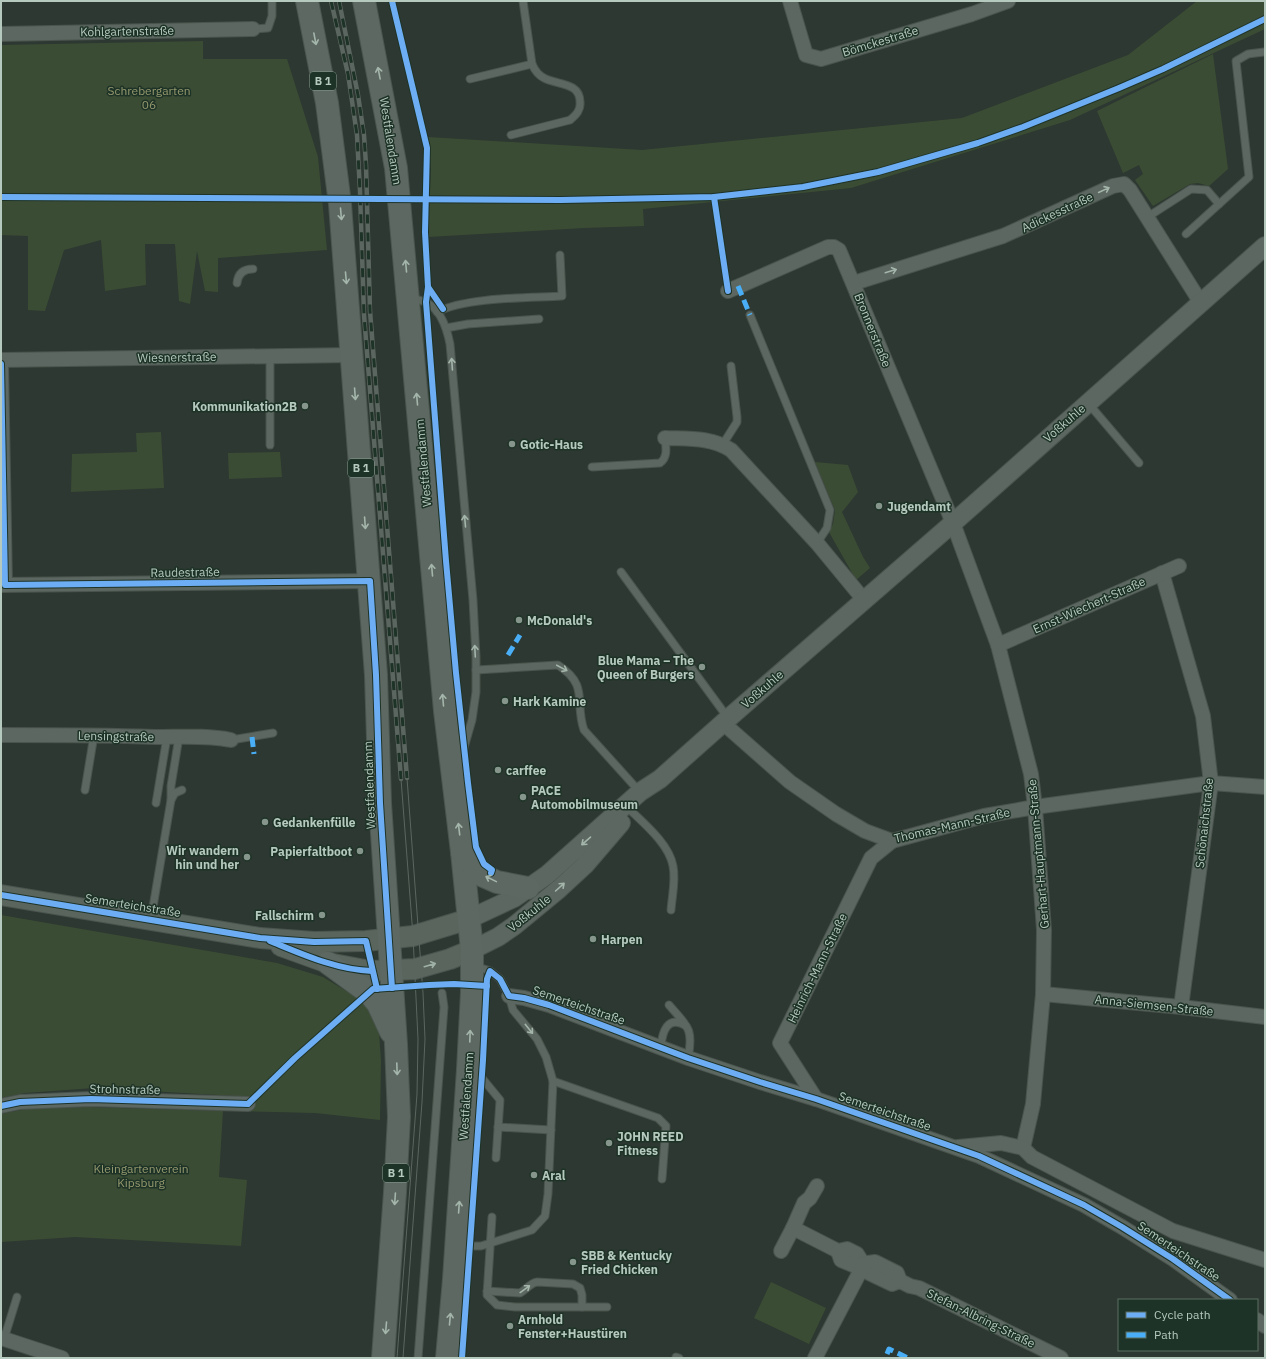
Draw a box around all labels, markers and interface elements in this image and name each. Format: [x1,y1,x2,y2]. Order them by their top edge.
street label: Bömckestraße [840,22,920,60]
street label: Kohlgartenstraße [80,23,174,39]
one-way arrow [311,32,319,45]
one-way arrow [374,67,382,80]
road number: B 1 [310,72,336,90]
park label: Schrebergarten 06 [107,83,191,112]
street label: Westfalendamm [377,96,405,186]
one-way arrow [1097,186,1109,193]
street label: Adickesstraße [1019,189,1096,235]
one-way arrow [337,207,344,220]
one-way arrow [402,260,409,273]
one-way arrow [884,267,897,274]
one-way arrow [343,271,350,284]
street label: Bronnerstraße [851,291,895,370]
street label: Wiesnerstraße [137,349,217,365]
one-way arrow [448,358,455,371]
one-way arrow [352,387,359,400]
one-way arrow [414,393,421,406]
place label: Kommunikation2B [192,399,297,414]
street label: Voßkuhle [1040,400,1088,445]
marker: Kommunikation2B [300,401,310,411]
street label: Westfalendamm [412,418,434,508]
place label: Gotic-Haus [520,437,583,452]
marker: Gotic-Haus [507,439,517,449]
road number: B 1 [348,459,374,477]
place label: Jugendamt [887,499,951,514]
marker: Jugendamt [874,501,884,511]
one-way arrow [462,515,469,528]
one-way arrow [362,516,369,529]
street label: Raudestraße [150,564,220,580]
one-way arrow [429,564,436,577]
street label: Ernst-Wiechert-Straße [1030,573,1148,637]
place label: McDonald's [527,613,592,628]
marker: McDonald's [514,615,524,625]
one-way arrow [472,645,479,658]
place label: Blue Mama – The Queen of Burgers [597,653,694,682]
marker: Blue Mama – The Queen of Burgers [697,662,707,672]
one-way arrow [556,665,568,672]
street label: Voßkuhle [738,666,786,711]
one-way arrow [440,694,447,707]
place label: Hark Kamine [513,694,586,709]
marker: Hark Kamine [500,696,510,706]
street label: Lensingstraße [78,728,155,744]
street label: Westfalendamm [360,741,378,829]
place label: carffee [506,763,546,778]
marker: carffee [493,765,503,775]
street label: Schönaichstraße [1192,777,1216,869]
street label: Gerhart-Hauptmann-Straße [1024,778,1052,929]
place label: PACE Automobilmuseum [531,783,638,812]
marker: PACE Automobilmuseum [518,792,528,802]
street label: Thomas-Mann-Straße [893,804,1012,846]
place label: Gedankenfülle [273,815,356,830]
marker: Gedankenfülle [260,817,270,827]
one-way arrow [455,823,463,836]
one-way arrow [580,837,591,846]
place label: Wir wandern hin und her [166,843,239,872]
place label: Papierfaltboot [270,844,352,859]
marker: Papierfaltboot [355,846,365,856]
marker: Wir wandern hin und her [242,852,252,862]
one-way arrow [485,875,497,882]
one-way arrow [555,883,565,892]
street label: Semerteichstraße [84,890,182,920]
street label: Voßkuhle [504,891,554,935]
place label: Fallschirm [255,908,314,923]
marker: Fallschirm [317,910,327,920]
street label: Heinrich-Mann-Straße [784,910,850,1025]
place label: Harpen [601,932,643,947]
marker: Harpen [588,934,598,944]
one-way arrow [423,961,436,968]
street label: Semerteichstraße [531,982,628,1028]
street label: Anna-Siemsen-Straße [1094,991,1214,1019]
one-way arrow [524,1024,533,1035]
one-way arrow [466,1030,474,1043]
street label: Westfalendamm [455,1051,477,1141]
one-way arrow [393,1062,401,1075]
street label: Strohnstraße [89,1081,161,1097]
street label: Semerteichstraße [837,1088,934,1134]
place label: JOHN REED Fitness [617,1129,684,1158]
marker: JOHN REED Fitness [604,1138,614,1148]
park label: Kleingartenverein Kipsburg [93,1161,189,1190]
road number: B 1 [383,1164,409,1182]
place label: Aral [542,1168,566,1183]
marker: Aral [529,1170,539,1180]
one-way arrow [391,1192,398,1205]
one-way arrow [455,1201,462,1214]
street label: Semerteichstraße [1135,1218,1224,1284]
place label: SBB & Kentucky Fried Chicken [581,1248,673,1277]
marker: SBB & Kentucky Fried Chicken [568,1257,578,1267]
one-way arrow [519,1285,530,1293]
street label: Stefan-Albring-Straße [924,1285,1038,1351]
legend [1118,1299,1258,1351]
text: Cycle path [1154,1307,1211,1322]
place label: Arnhold Fenster+Haustüren [518,1312,627,1341]
one-way arrow [446,1313,454,1326]
one-way arrow [382,1321,389,1334]
marker: Arnhold Fenster+Haustüren [505,1321,515,1331]
text: Path [1154,1327,1179,1342]

